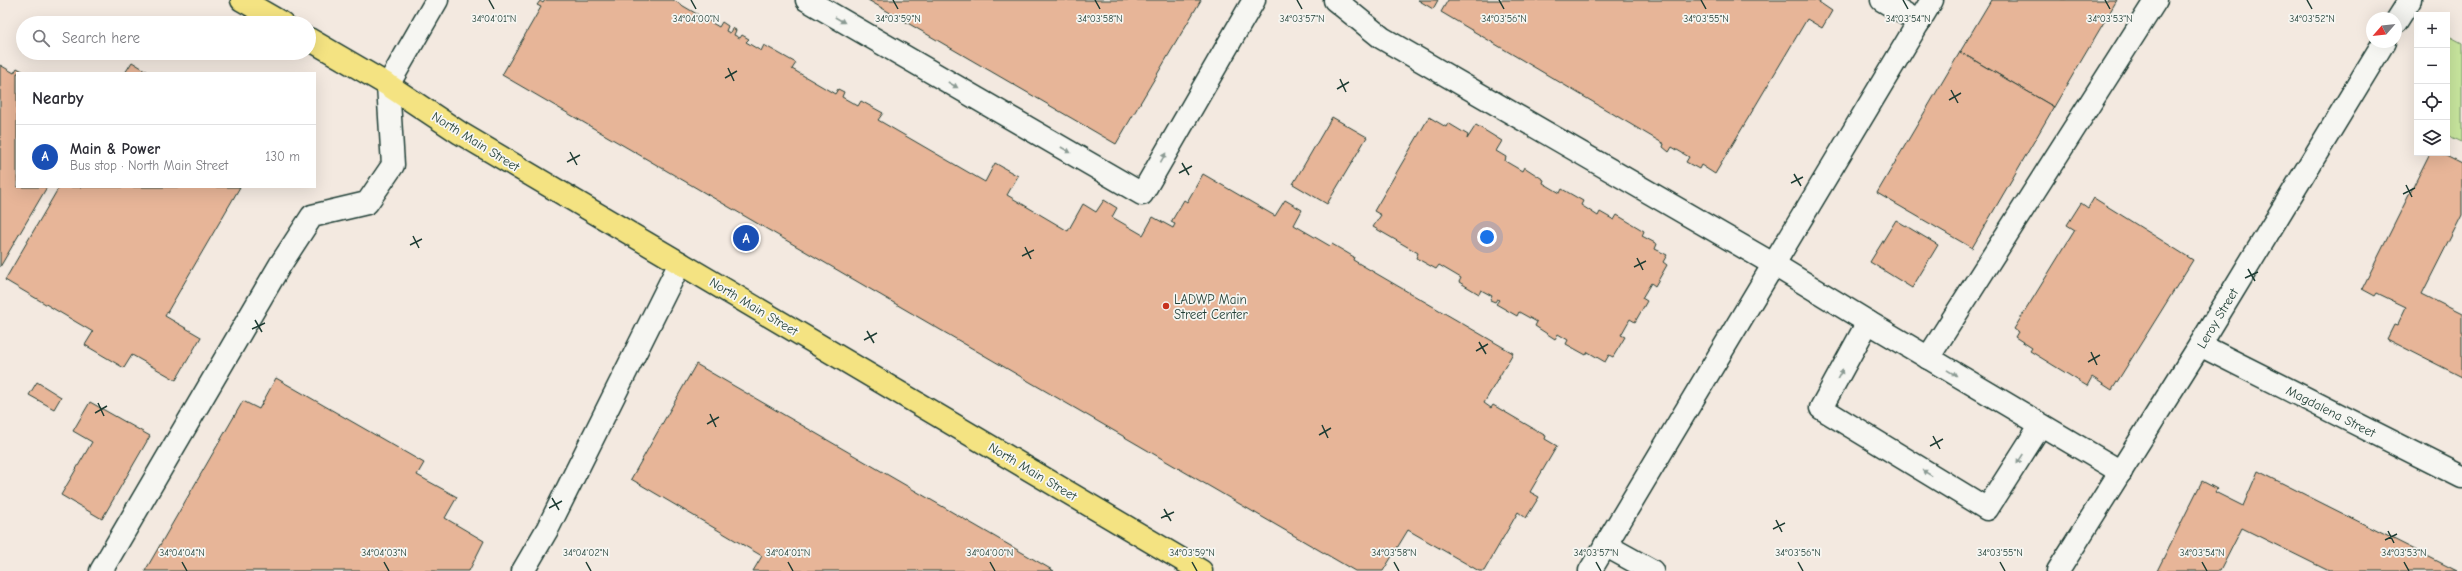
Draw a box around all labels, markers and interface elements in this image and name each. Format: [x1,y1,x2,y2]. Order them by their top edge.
north arrow [2366,12,2402,48]
map controls [2414,12,2450,156]
button: + [2414,12,2450,48]
text: 34°04'01"N [472,13,516,25]
text: 34°04'00"N [673,13,719,25]
text: 34°03'59"N [875,13,921,25]
text: 34°03'58"N [1077,13,1123,25]
text: 34°03'57"N [1280,13,1324,25]
text: 34°03'56"N [1481,13,1527,25]
text: 34°03'55"N [1683,13,1729,25]
text: 34°03'54"N [1885,13,1931,25]
text: 34°03'53"N [2087,13,2133,25]
text: 34°03'52"N [2289,13,2335,25]
search box [16,16,316,60]
one-way arrow [835,16,846,23]
icon: search [30,27,52,49]
text: Search here [62,29,140,47]
button: − [2414,48,2450,84]
one-way arrow [947,81,959,88]
button: locate [2414,84,2450,120]
text: Nearby [32,89,83,108]
street label: North Main Street [429,108,523,175]
button: layers [2414,120,2450,156]
text: Main & Power [70,140,160,158]
one-way arrow [1060,146,1071,153]
text: A [41,149,49,164]
text: 130 m [265,149,300,164]
one-way arrow [1159,152,1166,164]
text: Bus stop · North Main Street [70,158,228,173]
pin: A [733,223,759,253]
your location [1477,227,1497,247]
street label: North Main Street [707,274,802,339]
street label: Leroy Street [2194,284,2242,351]
place label: LADWP Main Street Center [1174,292,1248,322]
marker: LADWP Main Street Center [1161,301,1171,311]
one-way arrow [1836,368,1843,380]
one-way arrow [1946,369,1958,376]
street label: Magdalena Street [2284,382,2379,441]
street label: North Main Street [986,439,1081,504]
one-way arrow [2016,453,2023,465]
one-way arrow [1921,469,1933,476]
text: 34°04'04"N [159,547,205,559]
text: 34°04'03"N [361,547,407,559]
text: 34°04'02"N [563,547,609,559]
text: 34°04'01"N [766,547,810,559]
text: 34°04'00"N [967,547,1013,559]
text: 34°03'59"N [1169,547,1215,559]
text: 34°03'58"N [1371,547,1417,559]
text: 34°03'57"N [1574,547,1618,559]
text: 34°03'56"N [1775,547,1821,559]
text: 34°03'55"N [1977,547,2023,559]
text: 34°03'54"N [2179,547,2225,559]
text: 34°03'53"N [2381,547,2427,559]

